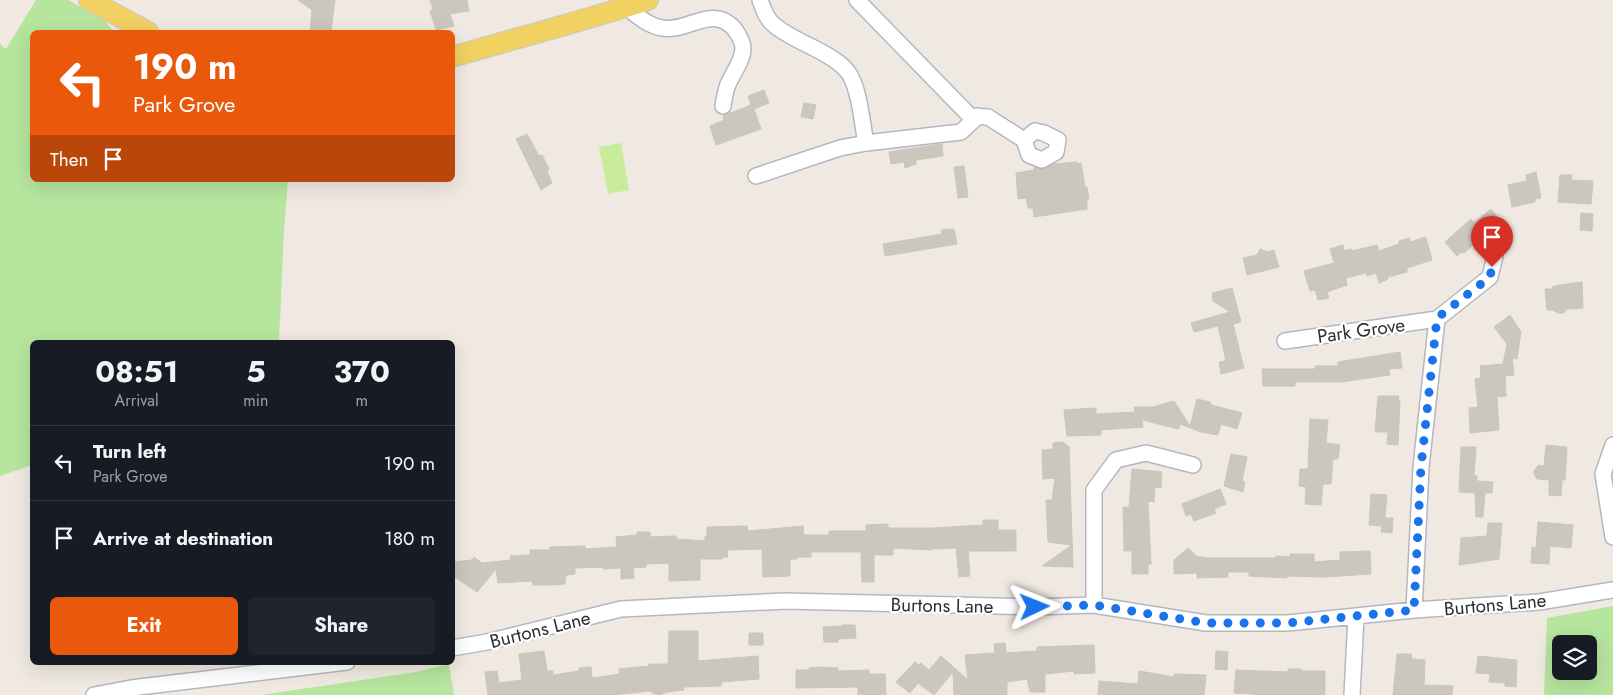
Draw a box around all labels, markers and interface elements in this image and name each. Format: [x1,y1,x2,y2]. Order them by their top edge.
text: 190 m [133,42,237,92]
icon: left [50,50,115,115]
text: Park Grove [133,88,235,120]
icon: arrive [99,145,127,173]
text: Then [50,146,89,173]
pin [1471,216,1513,267]
icon: arrive [1478,223,1506,251]
street label: Park Grove [1315,311,1407,350]
text: 08:51 [95,350,178,393]
text: 5 [246,350,266,393]
text: 370 [334,350,390,393]
text: Arrival [115,389,159,412]
text: min [243,389,268,412]
text: m [355,389,368,412]
text: Turn left [93,438,166,465]
icon: left [50,449,78,477]
text: 190 m [384,450,435,477]
text: Park Grove [93,465,168,488]
icon: arrive [50,524,78,552]
text: Arrive at destination [93,525,273,552]
text: 180 m [384,525,435,552]
position arrow [1008,580,1060,632]
street label: Burtons Lane [1443,587,1548,622]
street label: Burtons Lane [890,591,994,620]
button: Exit [50,597,238,655]
button: Share [248,597,435,655]
street label: Burtons Lane [487,604,593,655]
map controls [1552,635,1597,680]
button: layers [1552,635,1597,680]

